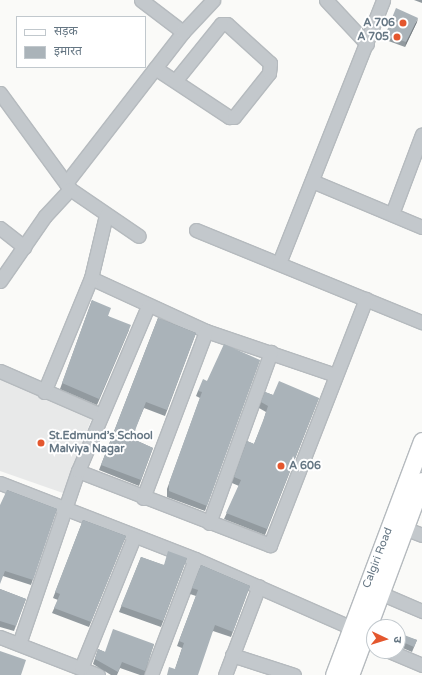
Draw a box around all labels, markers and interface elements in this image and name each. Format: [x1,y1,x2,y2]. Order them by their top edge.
legend [16,16,146,68]
place label: A 706 [363,16,395,30]
marker: A 706 [398,18,408,28]
text: सड़क [54,24,78,38]
place label: A 705 [357,30,389,44]
marker: A 705 [392,32,402,42]
text: इमारत [54,44,82,58]
place label: St.Edmund’s School Malviya Nagar [49,430,153,456]
marker: St.Edmund’s School Malviya Nagar [36,438,46,448]
place label: A 606 [289,459,321,473]
marker: A 606 [276,461,286,471]
street label: Calgiri Road [360,526,396,590]
north arrow [366,619,406,659]
text: उ [391,636,404,643]

